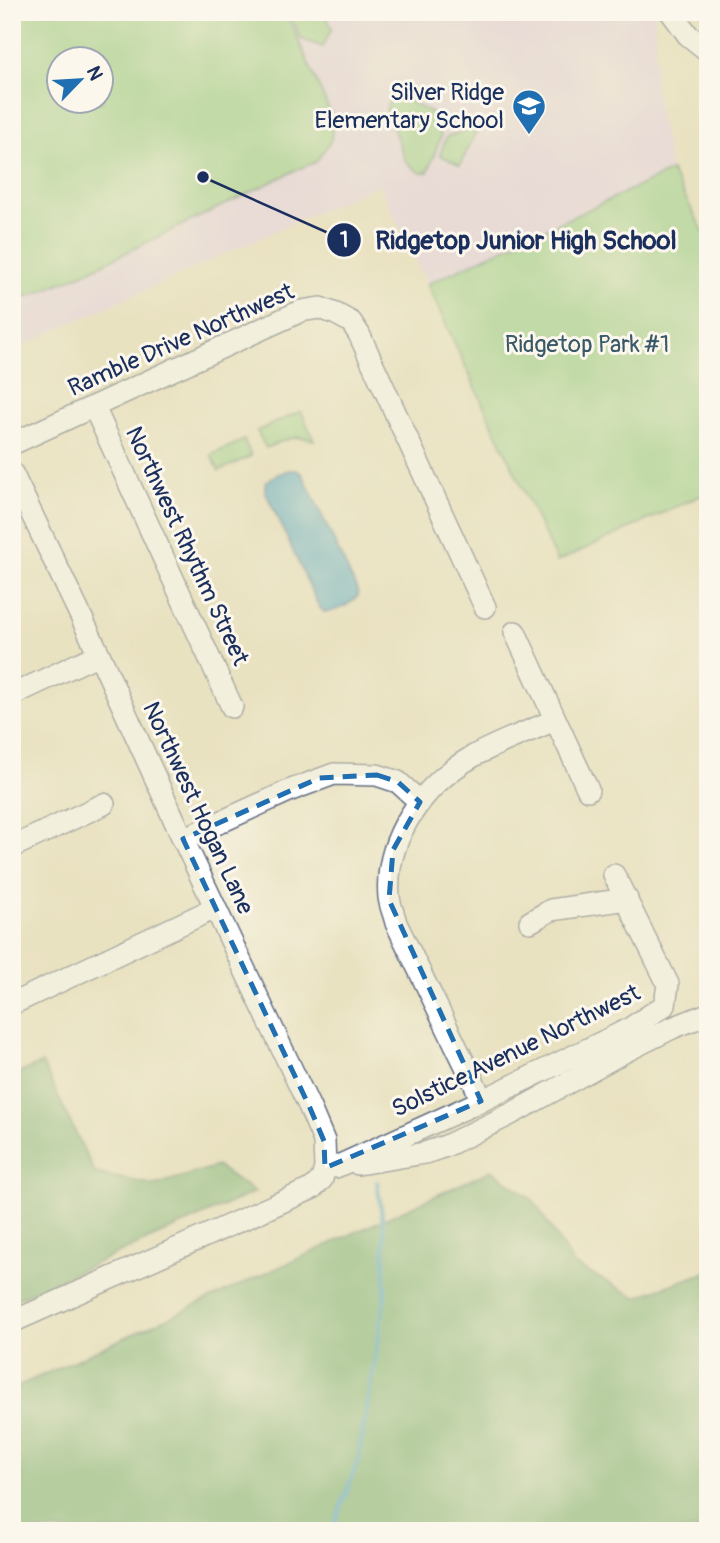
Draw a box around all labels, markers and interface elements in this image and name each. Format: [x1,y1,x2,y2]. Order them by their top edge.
north arrow [46,46,116,116]
text: N [81,62,108,84]
place label: Silver Ridge Elementary School [314,78,504,135]
school or university icon: Silver Ridge Elementary School [510,87,548,136]
callout: Ridgetop Junior High School [327,216,691,263]
text: Ridgetop Junior High School [375,225,677,257]
text: 1 [340,227,348,254]
street label: Ramble Drive Northwest [63,277,299,403]
park label: Ridgetop Park #1 [505,330,669,359]
street label: Northwest Rhythm Street [119,422,255,670]
street label: Northwest Hogan Lane [136,697,260,919]
street label: Solstice Avenue Northwest [387,978,645,1124]

